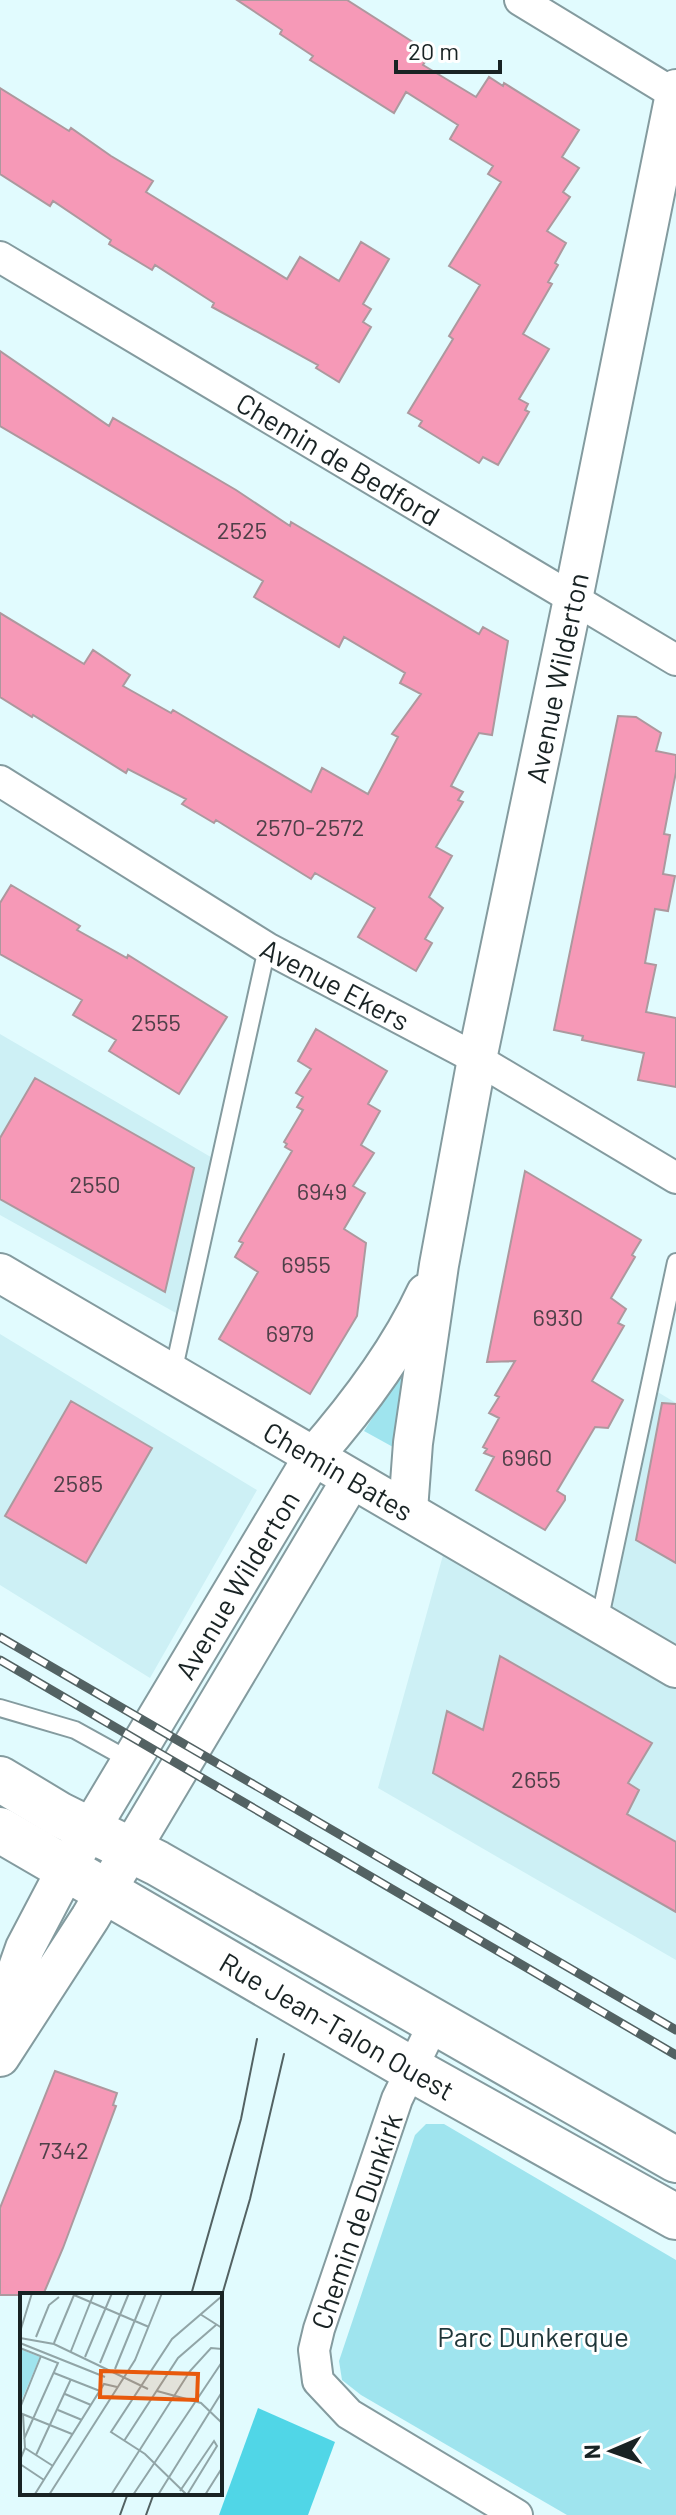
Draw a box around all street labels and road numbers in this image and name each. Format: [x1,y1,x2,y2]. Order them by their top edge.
street label: Chemin de Bedford [231,385,446,532]
street label: Avenue Wilderton [518,570,595,786]
street label: Avenue Ekers [255,931,415,1037]
street label: Chemin Bates [258,1414,419,1528]
street label: Avenue Wilderton [167,1484,306,1685]
street label: Rue Jean-Talon Ouest [214,1945,461,2107]
street label: Chemin de Dunkirk [303,2109,409,2333]

